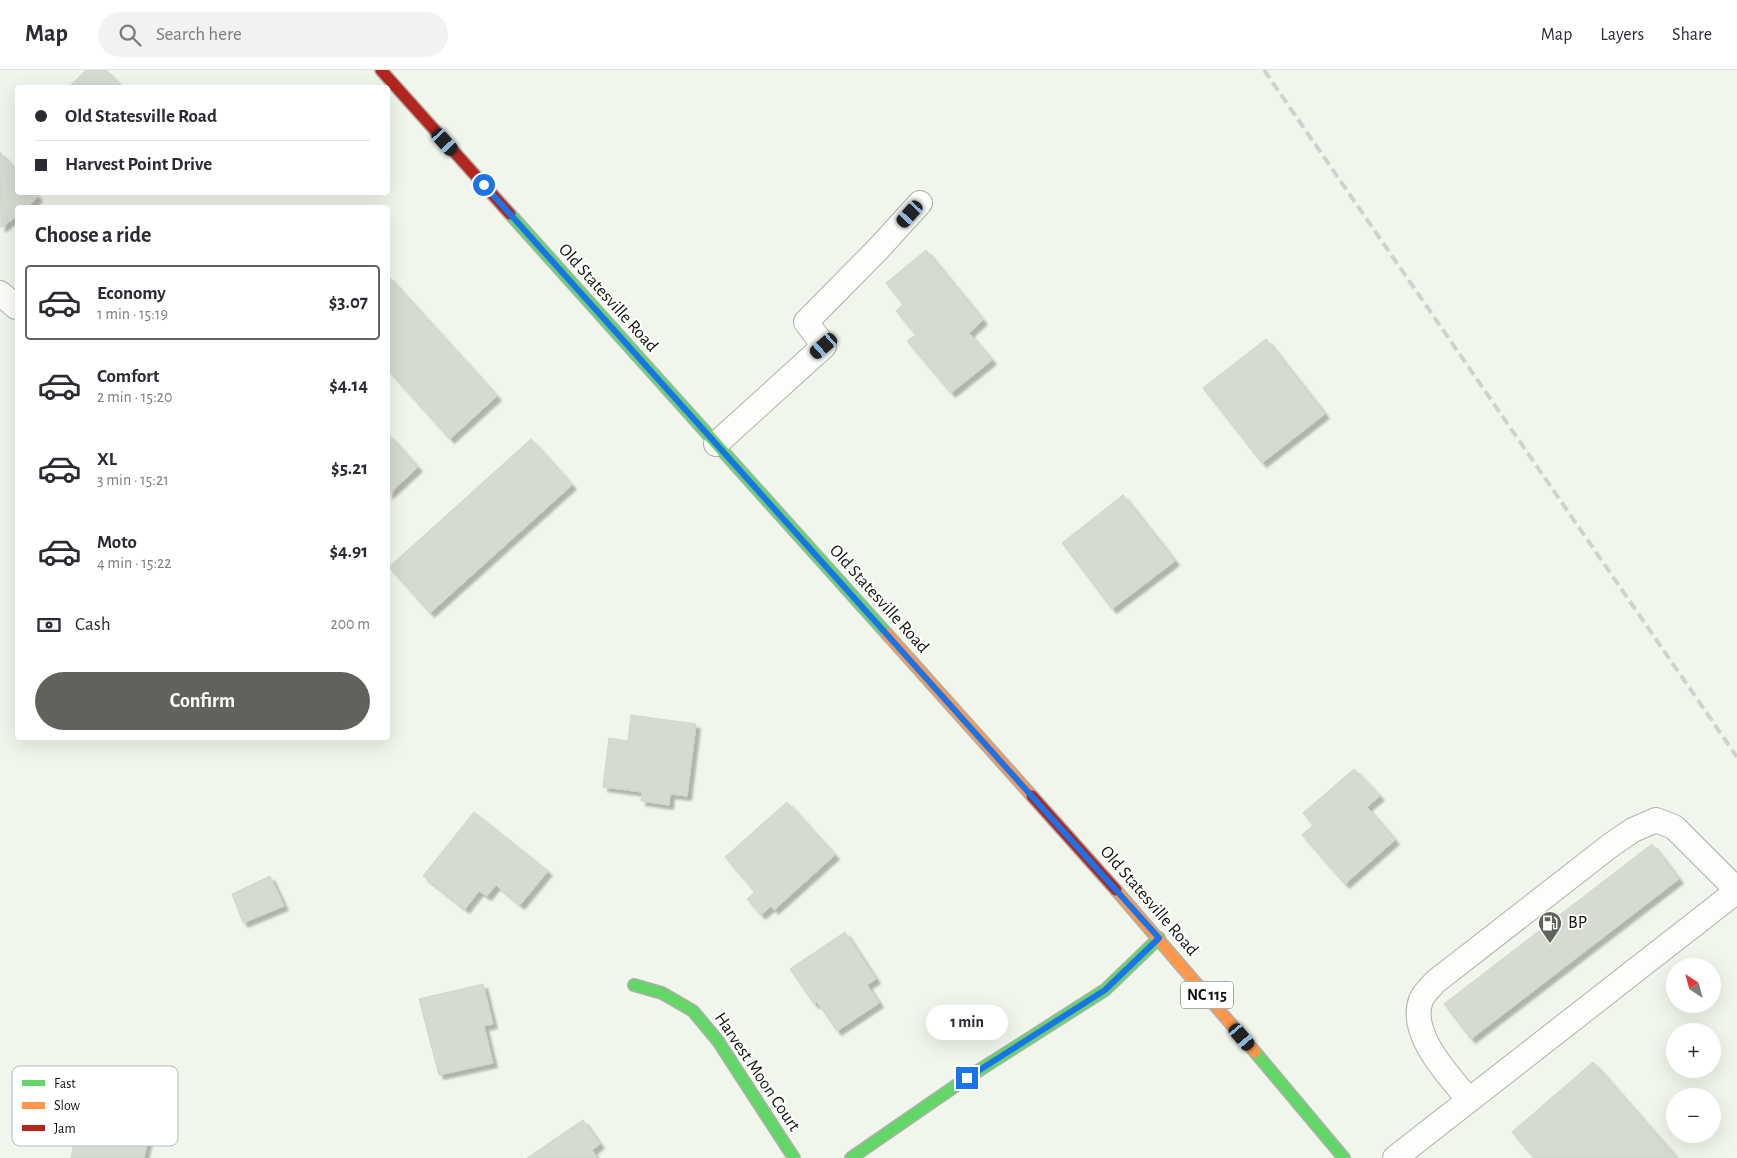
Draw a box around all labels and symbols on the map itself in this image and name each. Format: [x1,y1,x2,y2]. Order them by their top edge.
car [429,126,460,158]
route start [473,174,495,196]
car [894,198,925,230]
street label: Old Statesville Road [555,240,661,356]
car [807,330,840,362]
street label: Old Statesville Road [826,541,932,657]
street label: Old Statesville Road [1097,843,1201,959]
fuel station icon: BP [1537,910,1563,944]
place label: BP [1568,914,1587,932]
north arrow [1666,958,1721,1012]
road number: NC 115 [1181,982,1233,1008]
callout: 1 min [926,1006,1008,1040]
street label: Harvest Moon Court [711,1009,804,1135]
car [1226,1021,1257,1053]
legend [12,1066,178,1146]
route end [956,1067,978,1089]
text: Fast [54,1077,76,1091]
text: Slow [54,1099,81,1113]
text: Jam [54,1122,76,1136]

